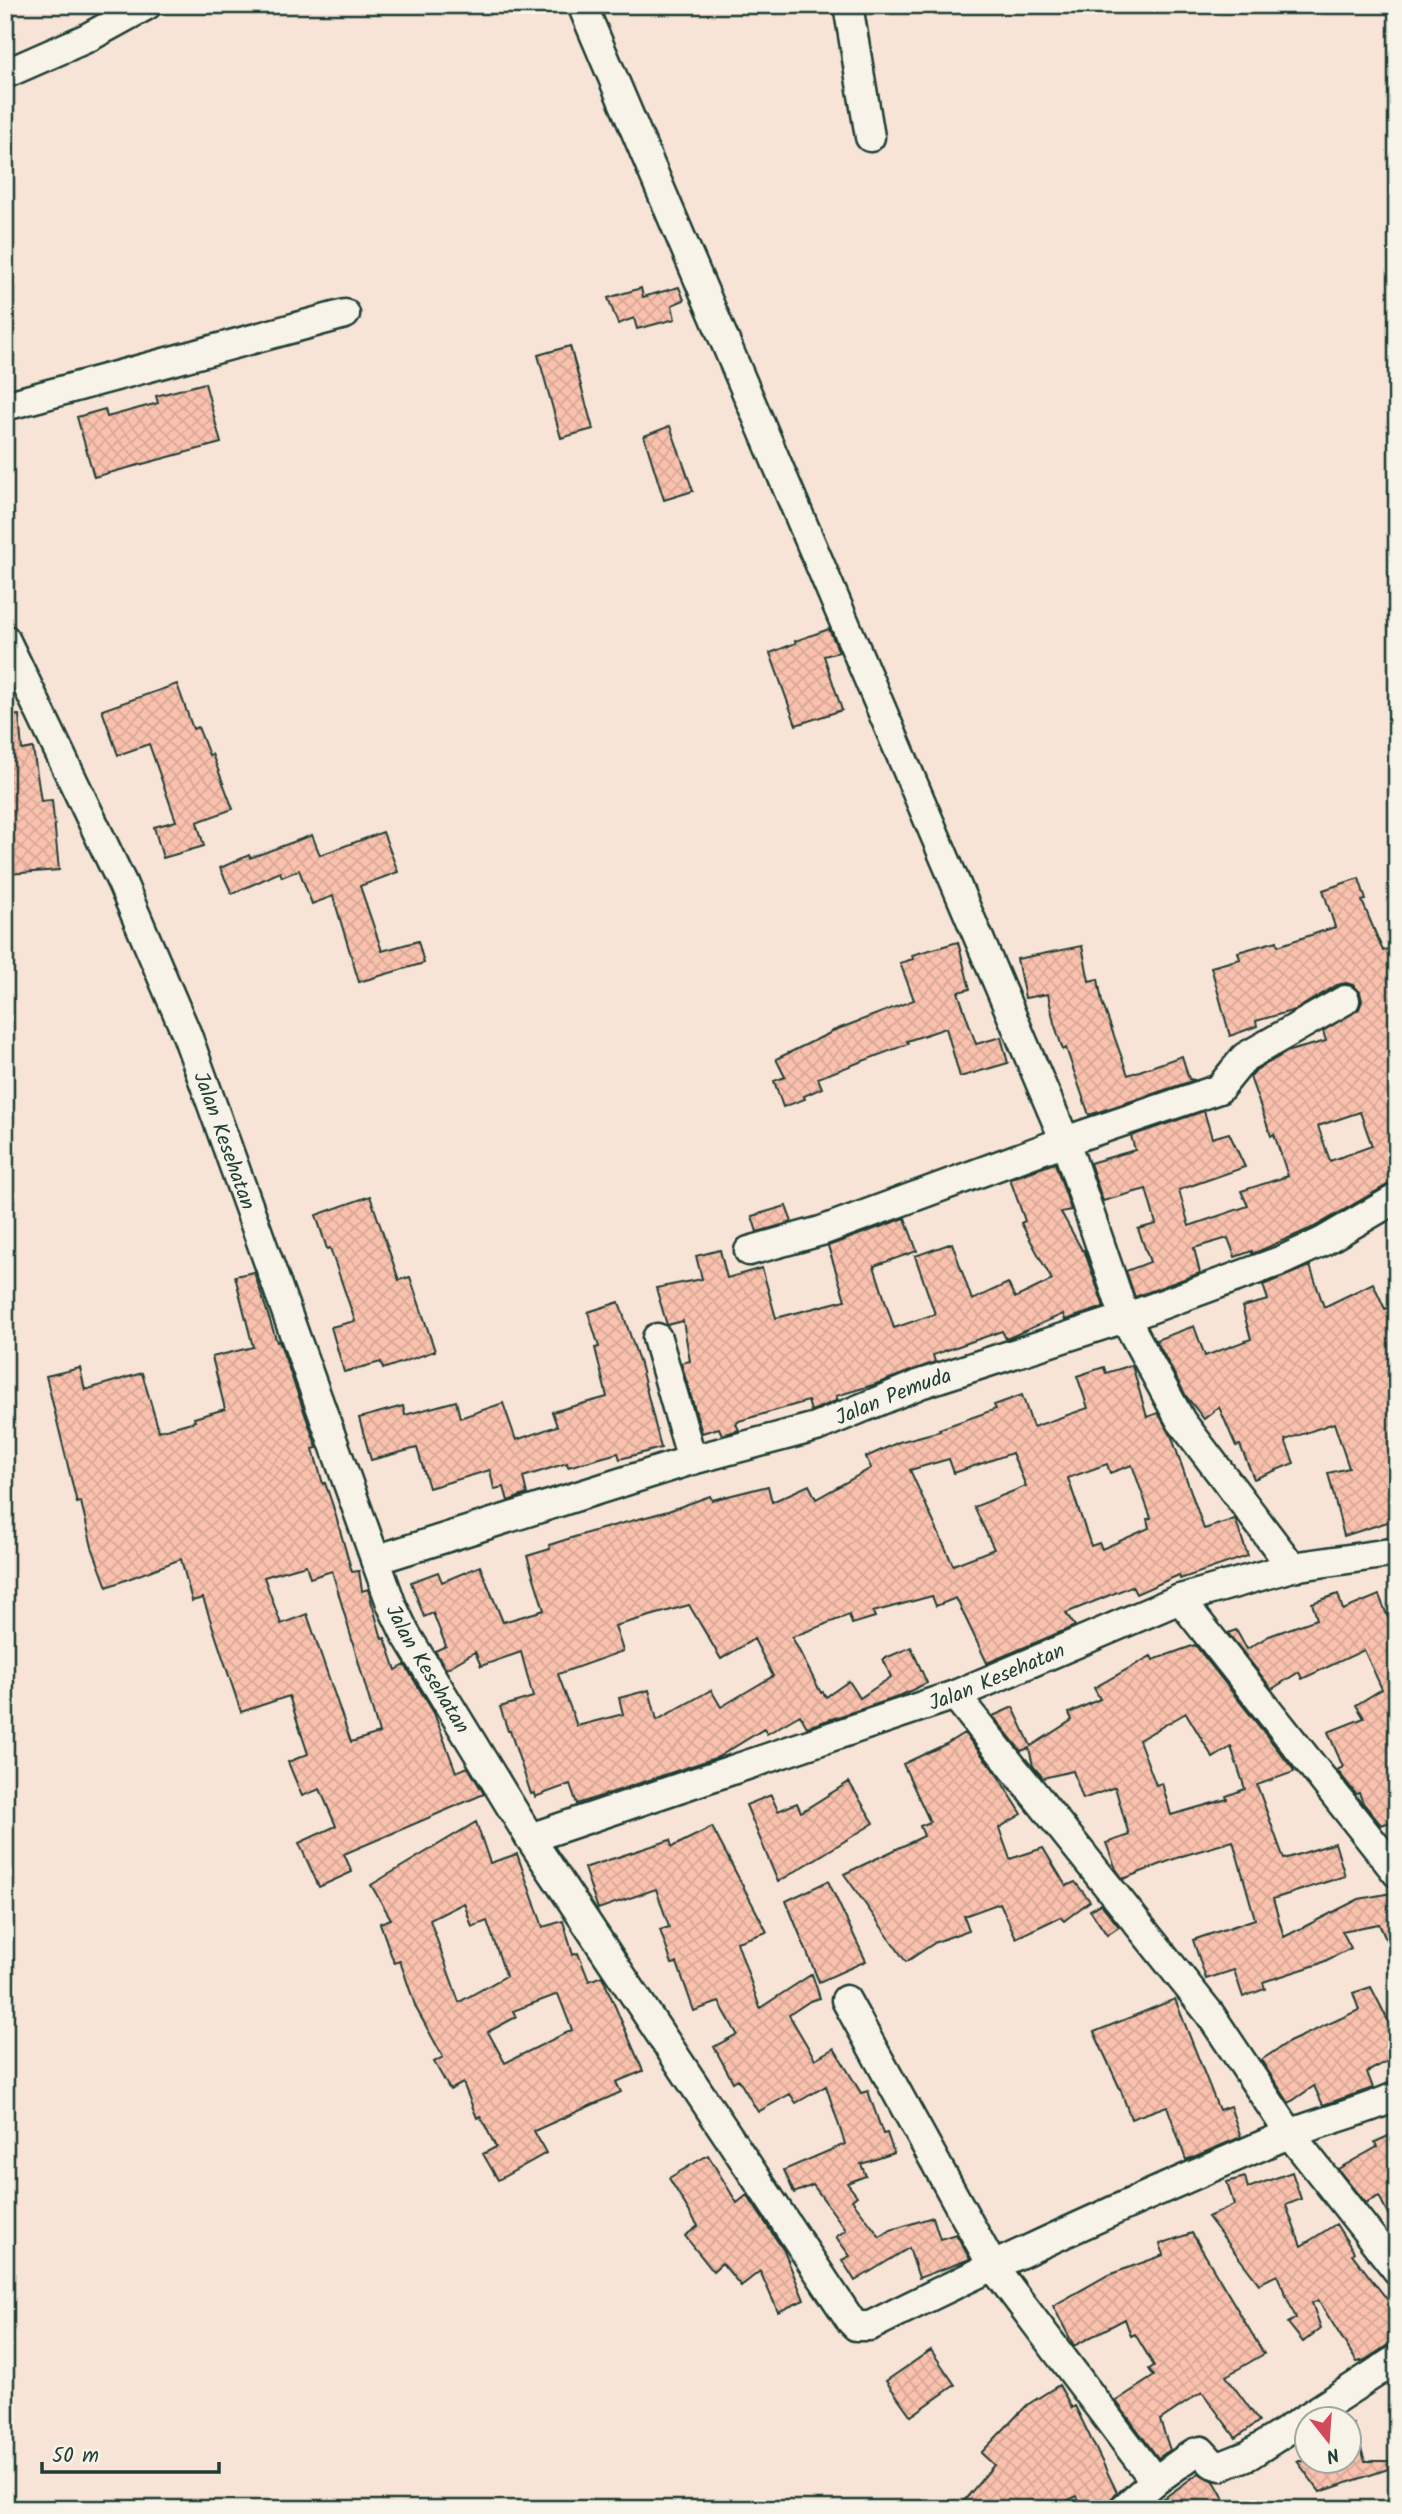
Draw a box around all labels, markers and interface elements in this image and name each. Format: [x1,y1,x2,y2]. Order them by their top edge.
street label: Jalan Kesehatan [183,1067,263,1215]
street label: Jalan Pemuda [831,1360,956,1435]
street label: Jalan Kesehatan [376,1599,478,1740]
street label: Jalan Kesehatan [925,1635,1071,1721]
north arrow [1294,2406,1364,2476]
scale bar [42,2430,219,2474]
text: N [1322,2438,1343,2470]
text: 50 m [52,2440,99,2473]

